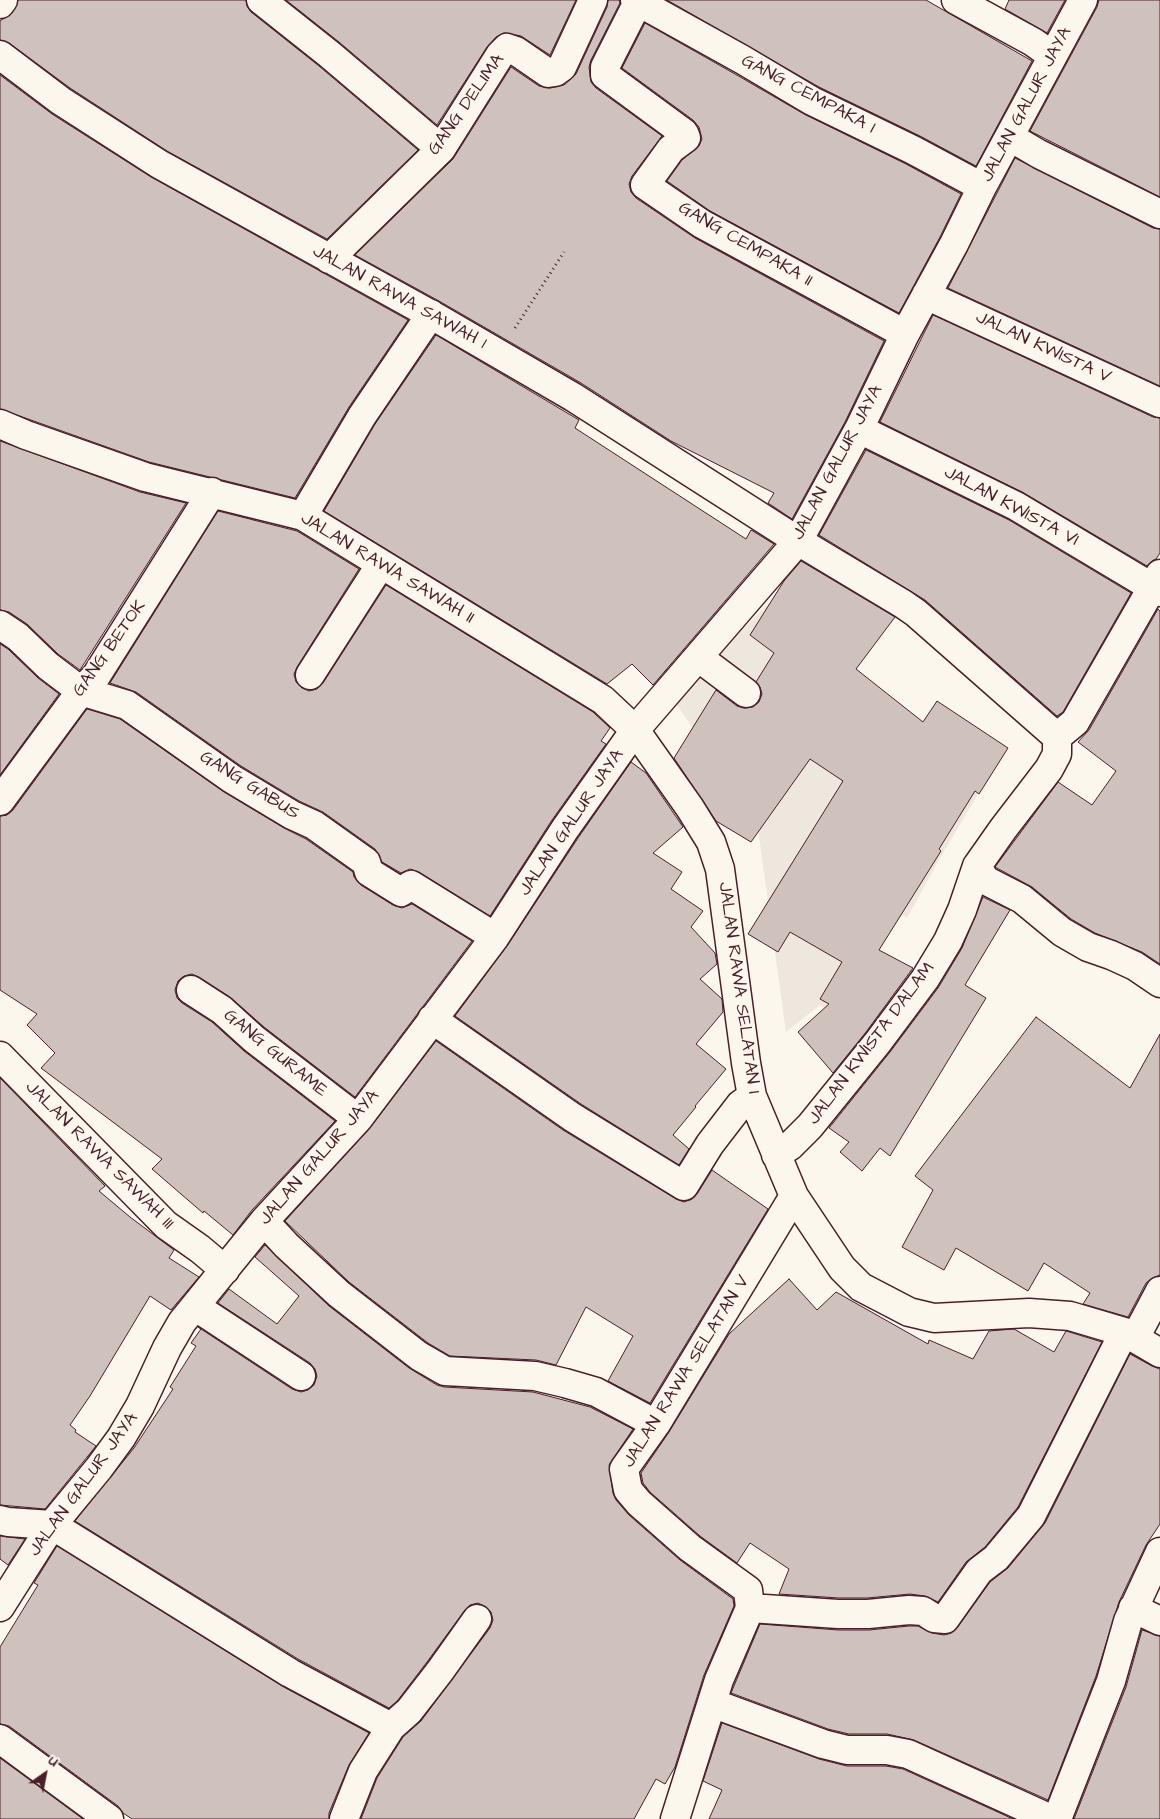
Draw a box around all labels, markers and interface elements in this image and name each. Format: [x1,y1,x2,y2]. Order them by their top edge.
street label: JALAN GALUR JAYA [977,24,1077,186]
street label: GANG DELIMA [424,50,510,160]
street label: GANG CEMPAKA I [737,51,879,139]
street label: GANG CEMPAKA II [674,198,816,292]
street label: JALAN RAWA SAWAH 1 [308,241,490,355]
street label: JALAN KWISTA V [972,307,1114,389]
street label: JALAN GALUR JAYA [788,382,888,544]
street label: JALAN KWISTA VI [940,462,1082,552]
street label: JALAN RAWA SAWAH II [296,509,478,629]
street label: GANG BETOK [69,597,151,701]
street label: JALAN GALUR JAYA [515,746,629,900]
street label: GANG GABUS [195,747,303,825]
street label: JALAN RAWA SELATAN I [712,881,764,1095]
street label: JALAN KWISTA DALAM [804,959,940,1129]
street label: GANG GURAME [219,1006,331,1102]
street label: JALAN RAWA SAWAH III [20,1077,178,1235]
street label: JALAN GALUR JAYA [255,1086,385,1230]
street label: JALAN RAWA SELATAN V [619,1272,755,1472]
street label: JALAN GALUR JAYA [25,1409,143,1561]
north arrow [20,1749,70,1799]
text: U [44,1751,62,1772]

